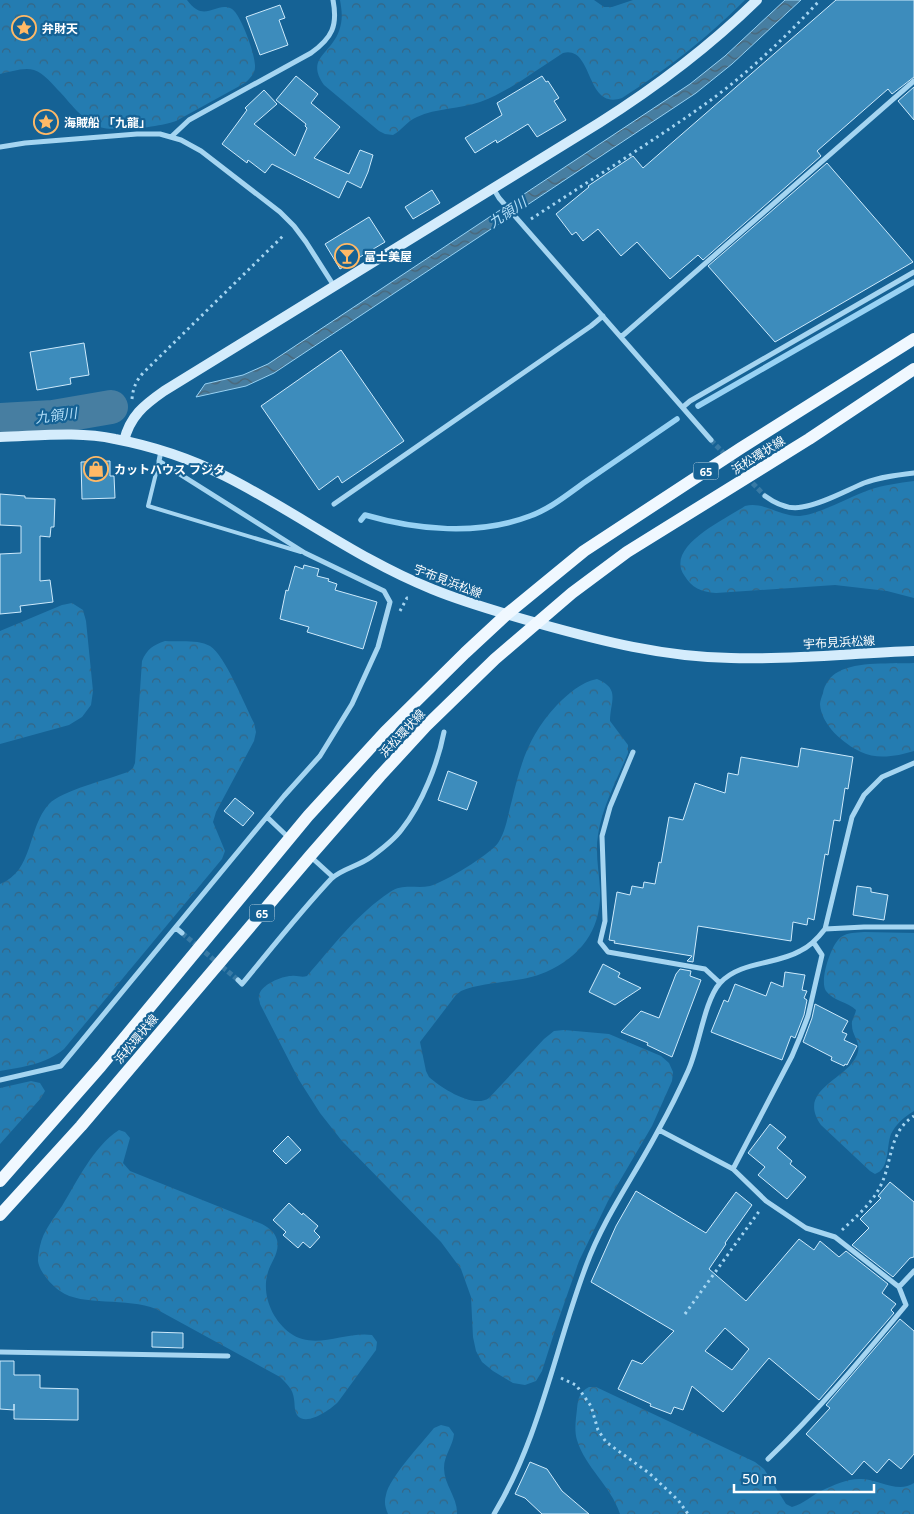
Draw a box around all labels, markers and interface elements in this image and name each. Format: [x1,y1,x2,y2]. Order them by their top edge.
place icon: 弁財天 [11,15,37,41]
place label: 弁財天 [42,20,78,37]
place icon: 海賊船 「九龍」 [33,109,59,135]
place label: 海賊船 「九龍」 [64,114,151,131]
water label: 九領川 [484,191,531,232]
bar icon: 富士美屋 [334,243,360,269]
place label: 富士美屋 [364,248,412,265]
water label: 九領川 [34,403,80,427]
street label: 浜松環状線 [728,432,788,478]
shop icon: カットハウス フジタ [83,456,109,482]
place label: カットハウス フジタ [114,461,225,478]
road number: 65 [694,462,718,480]
street label: 宇布見浜松線 [411,560,485,602]
street label: 宇布見浜松線 [803,632,875,652]
street label: 浜松環状線 [375,705,429,761]
road number: 65 [250,904,274,921]
street label: 浜松環状線 [110,1011,162,1067]
scale bar [734,1462,874,1494]
text: 50 m [742,1468,777,1488]

